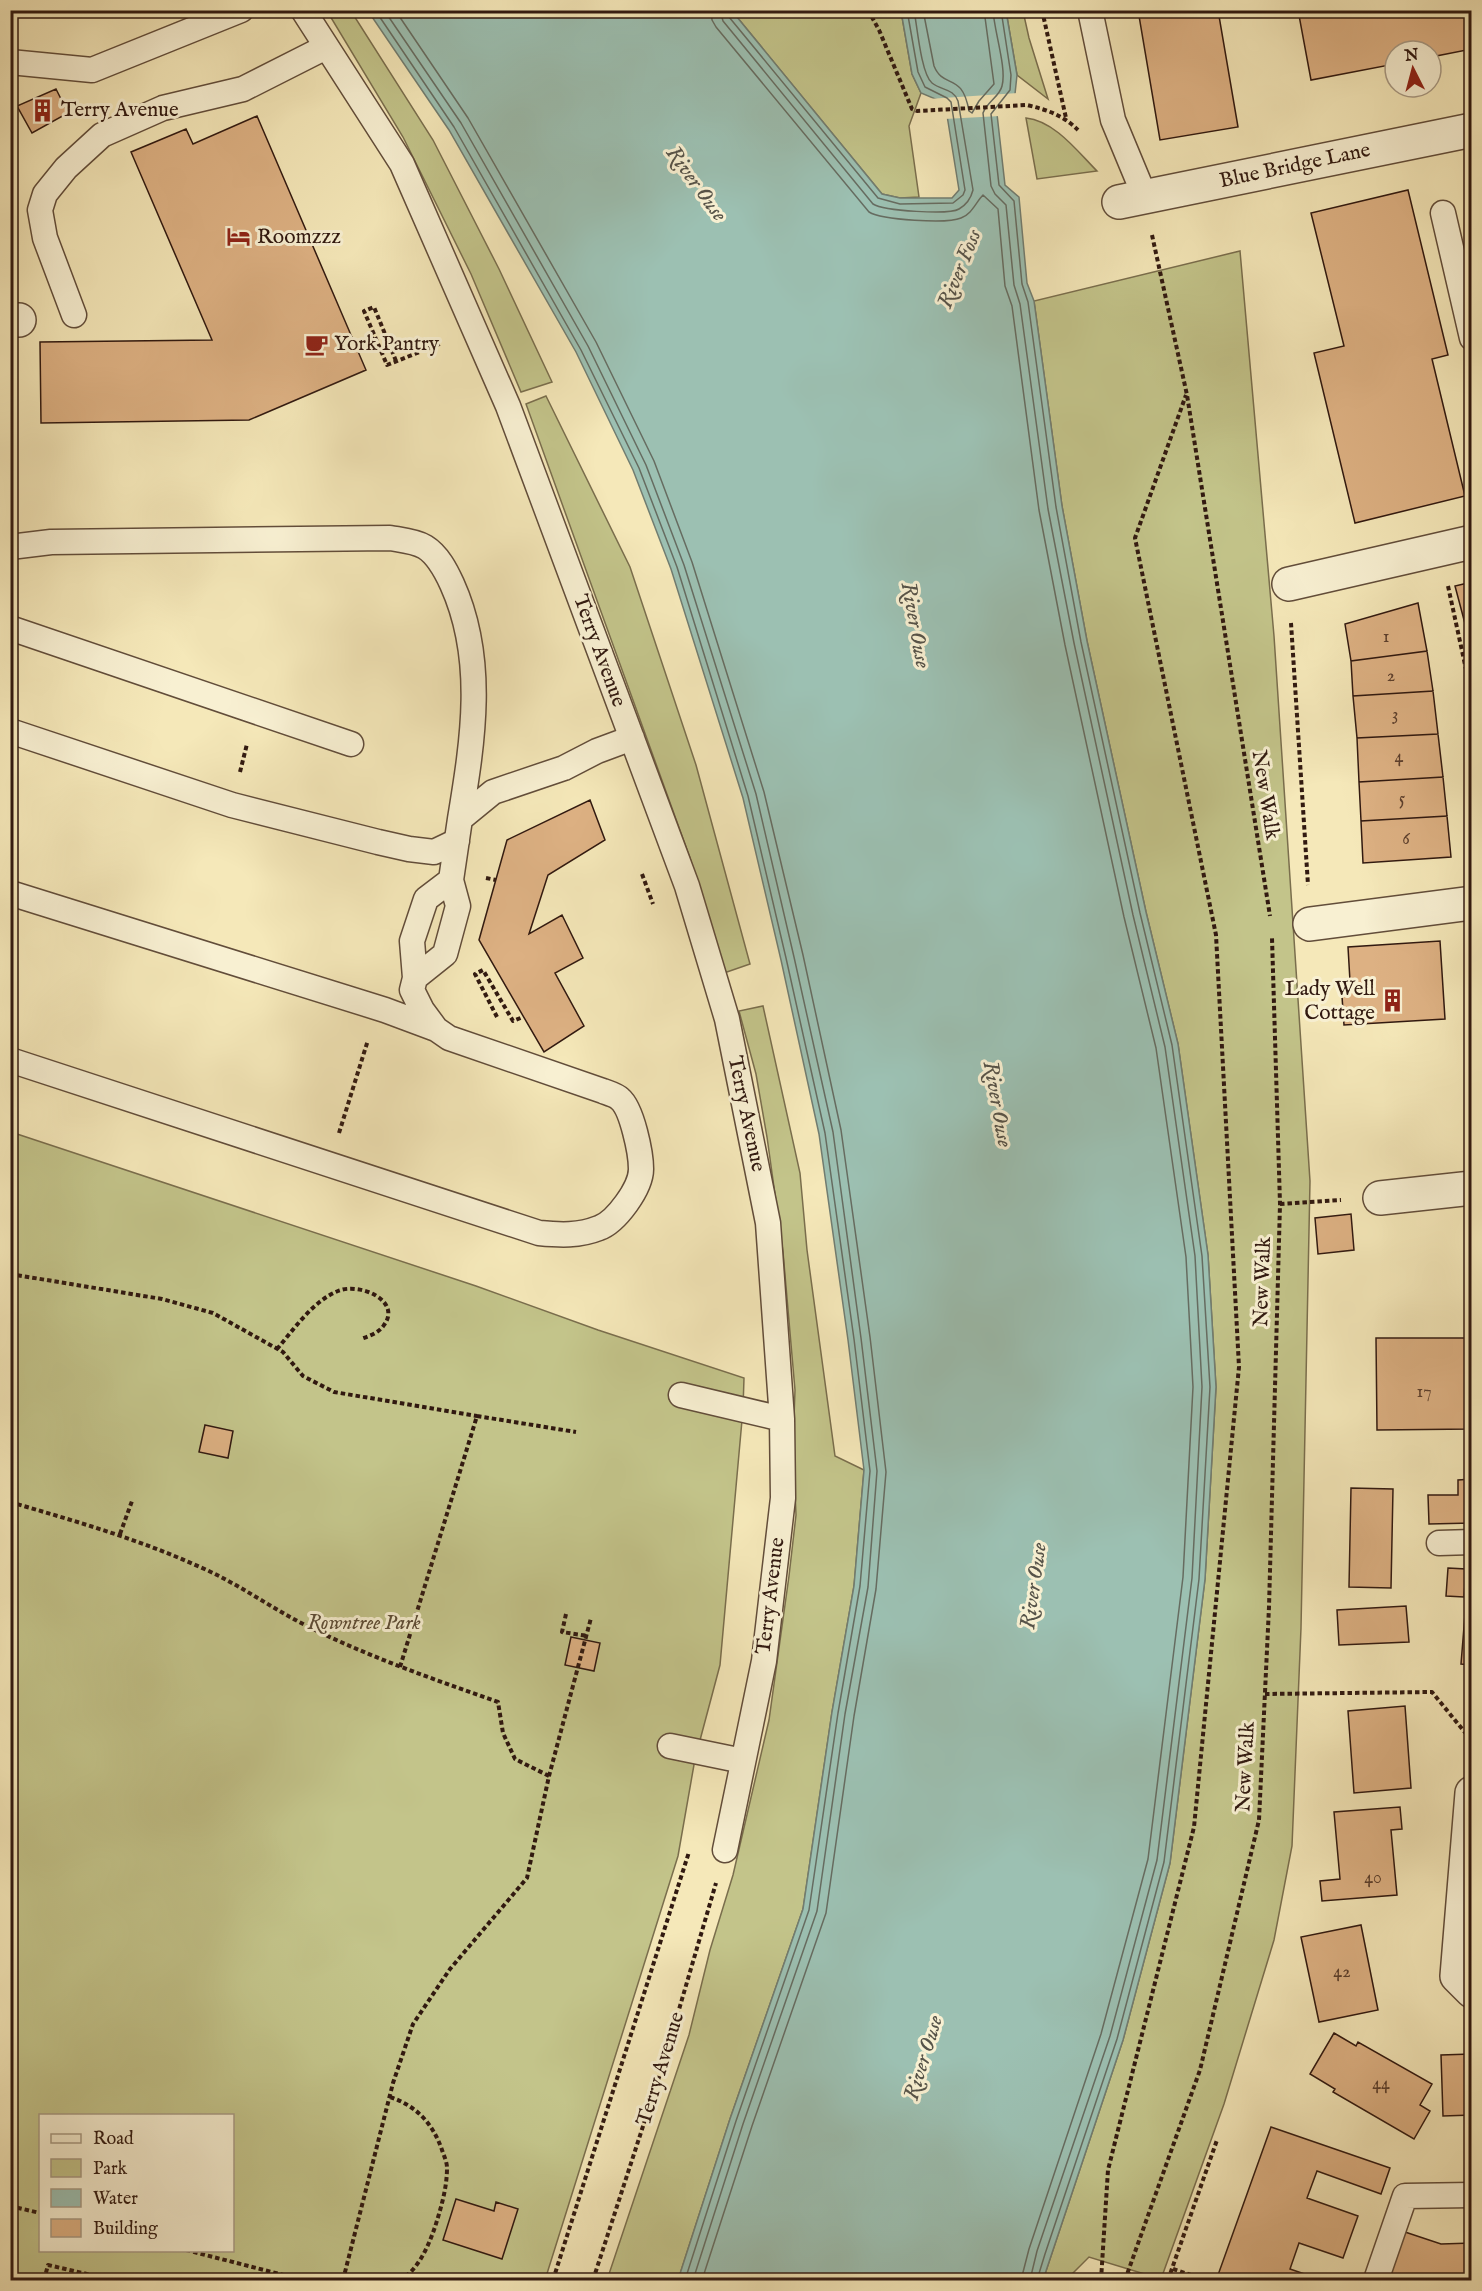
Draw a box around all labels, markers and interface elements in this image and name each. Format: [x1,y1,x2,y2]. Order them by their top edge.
north arrow [1383,39,1443,99]
text: N [1403,45,1420,67]
building icon: Terry Avenue [30,97,56,123]
place label: Terry Avenue [61,97,179,124]
street label: Blue Bridge Lane [1217,137,1373,195]
water label: River Ouse [659,141,733,228]
hotel icon: Roomzzz [226,224,252,250]
place label: Roomzzz [257,224,341,251]
water label: River Foss [931,225,989,313]
cafe icon: York Pantry [303,331,329,357]
place label: York Pantry [334,331,440,358]
water label: River Ouse [894,580,936,671]
street label: Terry Avenue [566,591,632,711]
house number: 1 [1383,626,1389,649]
house number: 2 [1387,665,1395,688]
house number: 3 [1392,704,1398,727]
house number: 4 [1395,746,1404,769]
street label: New Walk [1245,748,1286,843]
house number: 5 [1399,788,1406,811]
house number: 6 [1402,828,1410,851]
place label: Lady Well Cottage [1285,976,1375,1027]
building icon: Lady Well Cottage [1380,988,1406,1014]
street label: Terry Avenue [721,1054,772,1175]
water label: River Ouse [976,1059,1018,1150]
street label: New Walk [1248,1236,1278,1328]
house number: 17 [1416,1381,1432,1404]
street label: Terry Avenue [750,1536,792,1656]
water label: River Ouse [1014,1540,1054,1631]
park label: Rowntree Park [307,1610,421,1637]
street label: New Walk [1230,1720,1262,1813]
house number: 40 [1364,1867,1382,1890]
house number: 42 [1333,1961,1351,1984]
street label: Terry Avenue [631,2008,691,2129]
water label: River Ouse [898,2012,950,2104]
house number: 44 [1372,2073,1390,2096]
legend [39,2114,234,2252]
text: Road [93,2128,134,2151]
text: Park [93,2158,128,2181]
text: Water [93,2188,138,2211]
text: Building [93,2218,158,2241]

